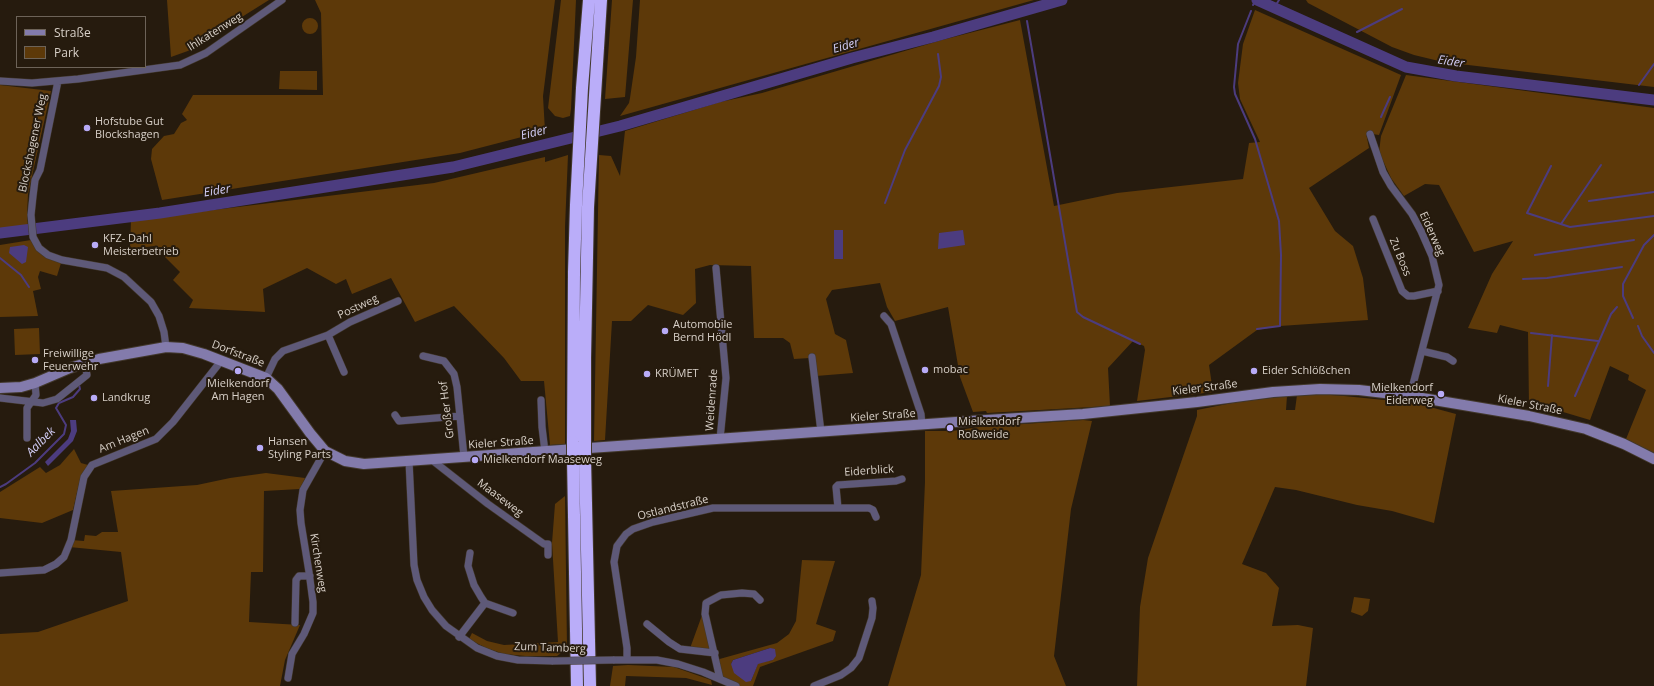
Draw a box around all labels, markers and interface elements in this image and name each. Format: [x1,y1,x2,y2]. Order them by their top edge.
street label: Ihlkatenweg [185,10,245,54]
legend [16,16,146,68]
text: Straße [54,24,91,41]
water label: Eider [831,35,861,57]
text: Park [54,44,79,61]
water label: Eider [1437,53,1465,71]
street label: Blockshagener Weg [16,93,50,193]
place label: Hofstube Gut Blockshagen [95,115,164,141]
marker: Hofstube Gut Blockshagen [82,123,92,133]
water label: Eider [519,123,549,143]
water label: Eider [203,182,231,200]
street label: Eiderweg [1416,210,1448,258]
place label: KFZ- Dahl Meisterbetrieb [103,232,179,258]
street label: Zu Boss [1386,236,1414,278]
marker: KFZ- Dahl Meisterbetrieb [90,240,100,250]
street label: Postweg [336,292,380,322]
place label: Automobile Bernd Hödl [673,318,733,344]
marker: Automobile Bernd Hödl [660,326,670,336]
street label: Dorfstraße [210,338,266,370]
place label: Freiwillige Feuerwehr [43,347,98,373]
marker: Freiwillige Feuerwehr [30,355,40,365]
place label: mobac [933,363,968,377]
place label: Eider Schlößchen [1262,364,1350,378]
marker: mobac [920,365,930,375]
marker: Mielkendorf Am Hagen [233,366,243,376]
marker: Eider Schlößchen [1249,366,1259,376]
place label: KRÜMET [655,367,699,381]
street label: Weidenrade [703,368,721,432]
marker: KRÜMET [642,369,652,379]
place label: Mielkendorf Am Hagen [207,377,269,403]
street label: Kieler Straße [1172,377,1238,399]
street label: Großer Hof [437,380,457,440]
place label: Mielkendorf Eiderweg [1371,381,1433,407]
marker: Mielkendorf Eiderweg [1436,389,1446,399]
place label: Landkrug [102,391,150,405]
street label: Kieler Straße [1497,392,1563,418]
marker: Landkrug [89,393,99,403]
street label: Kieler Straße [850,407,916,425]
place label: Mielkendorf Roßweide [958,415,1020,441]
marker: Mielkendorf Roßweide [945,423,955,433]
water label: Aalbek [24,424,58,460]
street label: Am Hagen [97,424,151,456]
street label: Kieler Straße [468,434,534,452]
place label: Hansen Styling Parts [268,435,331,461]
marker: Hansen Styling Parts [255,443,265,453]
place label: Mielkendorf Maaseweg [483,453,602,467]
marker: Mielkendorf Maaseweg [470,455,480,465]
street label: Eiderblick [844,463,894,479]
street label: Maaseweg [474,476,526,520]
street label: Ostlandstraße [636,493,710,523]
street label: Kirchenweg [307,533,329,593]
street label: Zum Tamberg [514,640,586,656]

